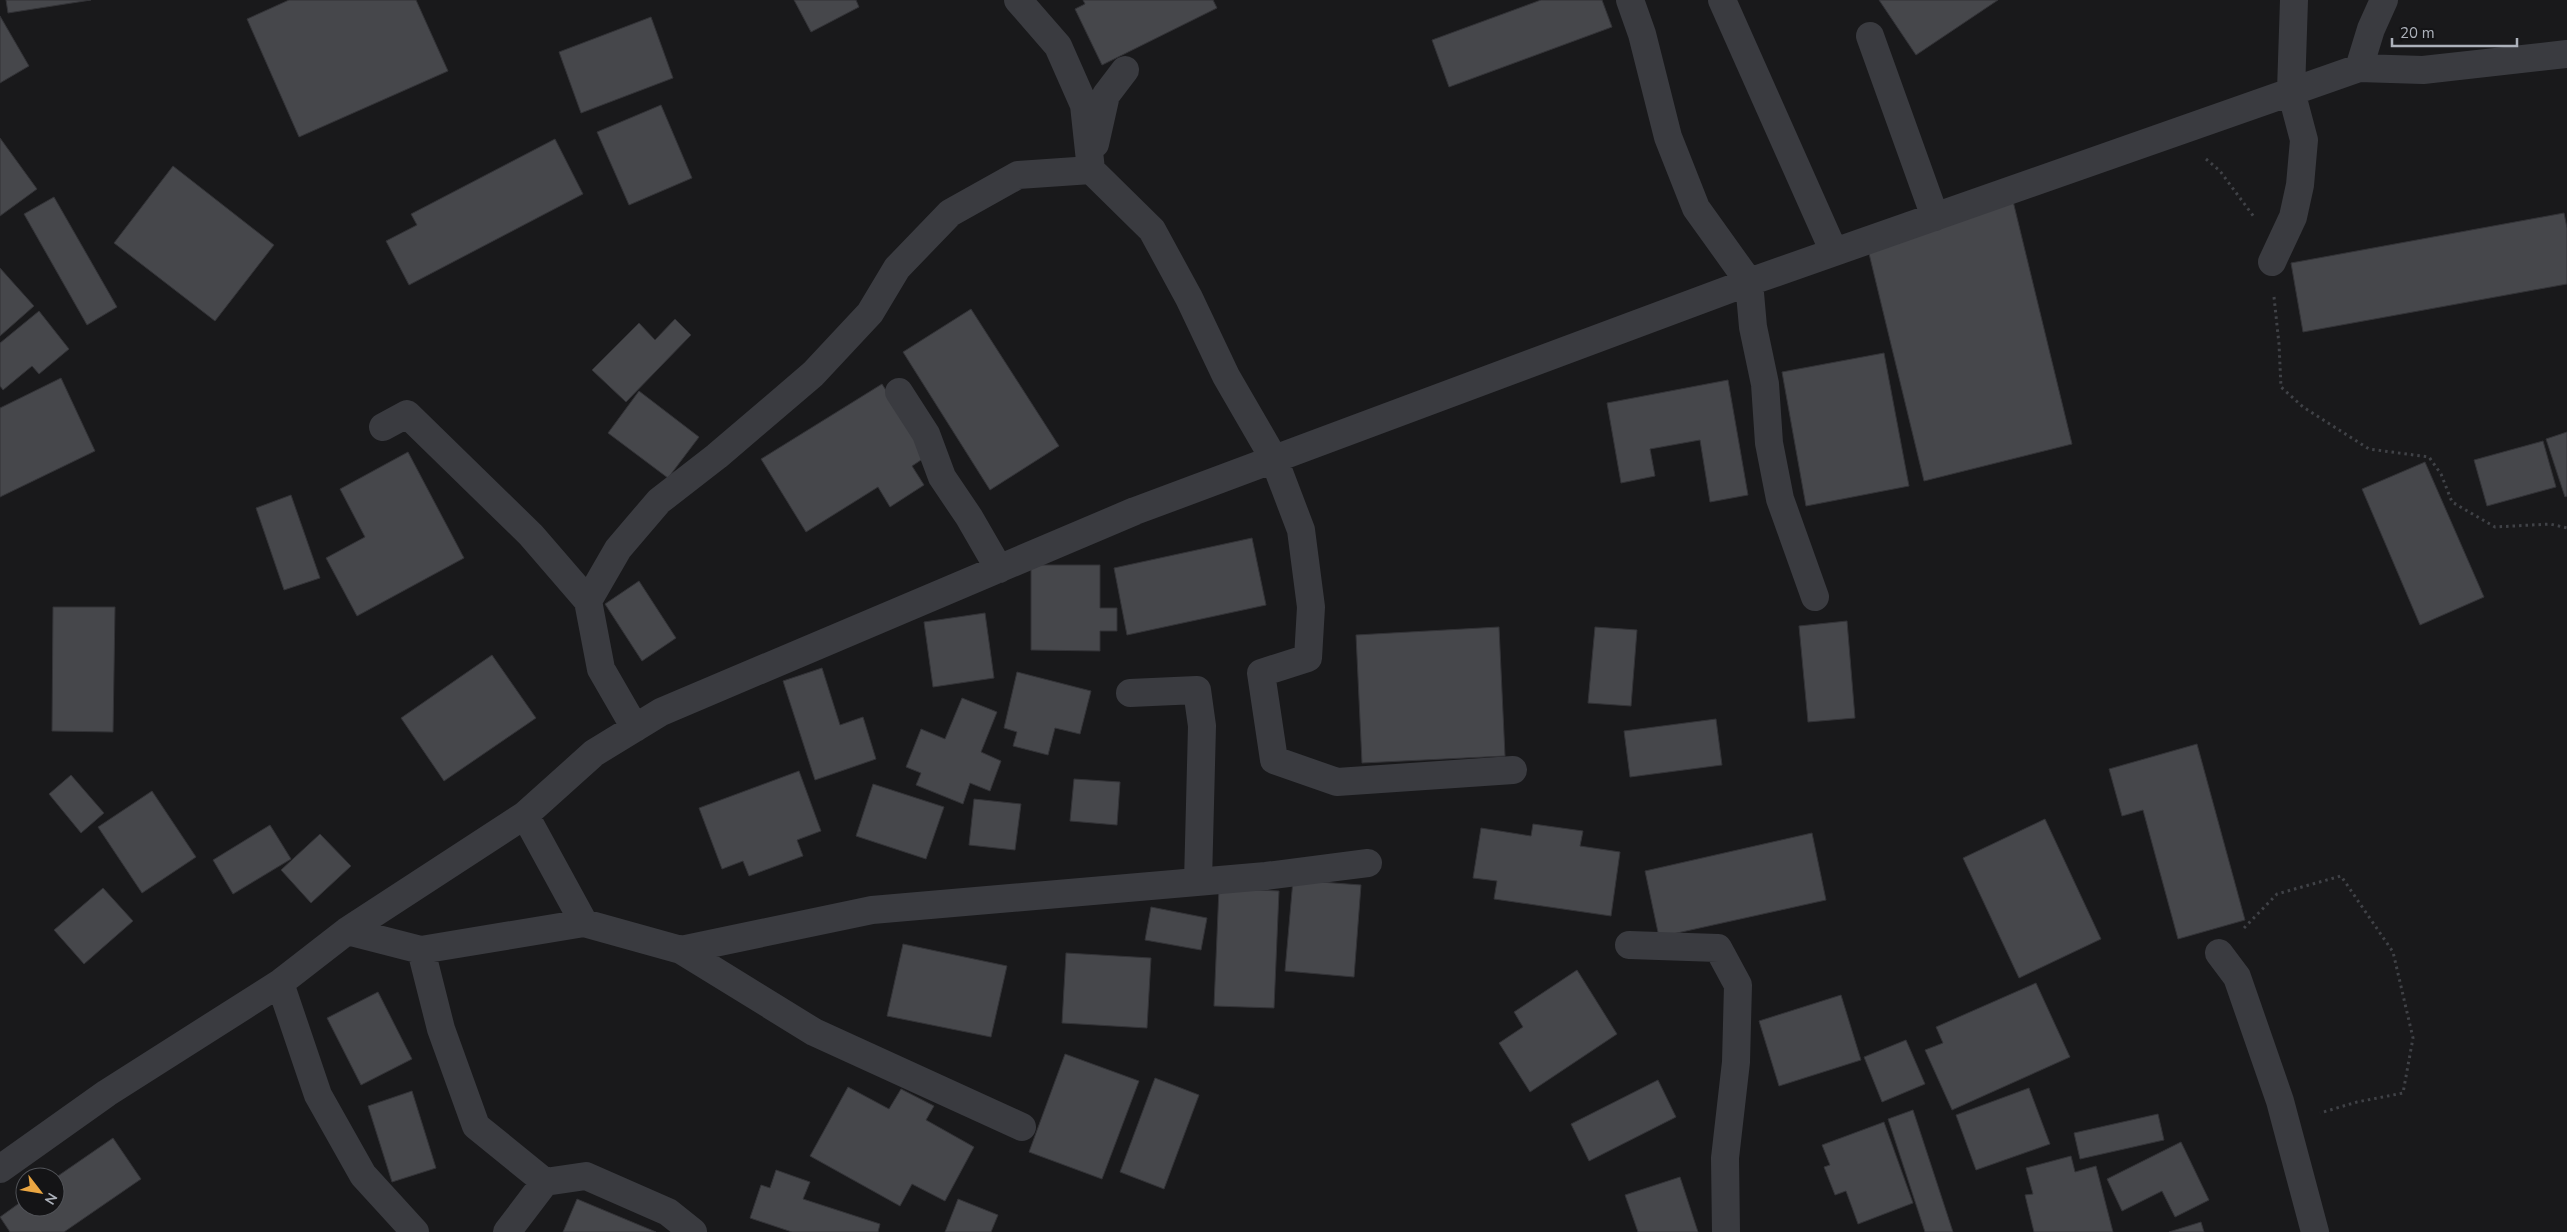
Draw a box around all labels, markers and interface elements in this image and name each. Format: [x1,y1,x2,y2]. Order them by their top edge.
scale bar [2392,15,2517,47]
text: 20 m [2400,23,2435,43]
north arrow [15,1167,65,1217]
text: N [40,1189,62,1208]

